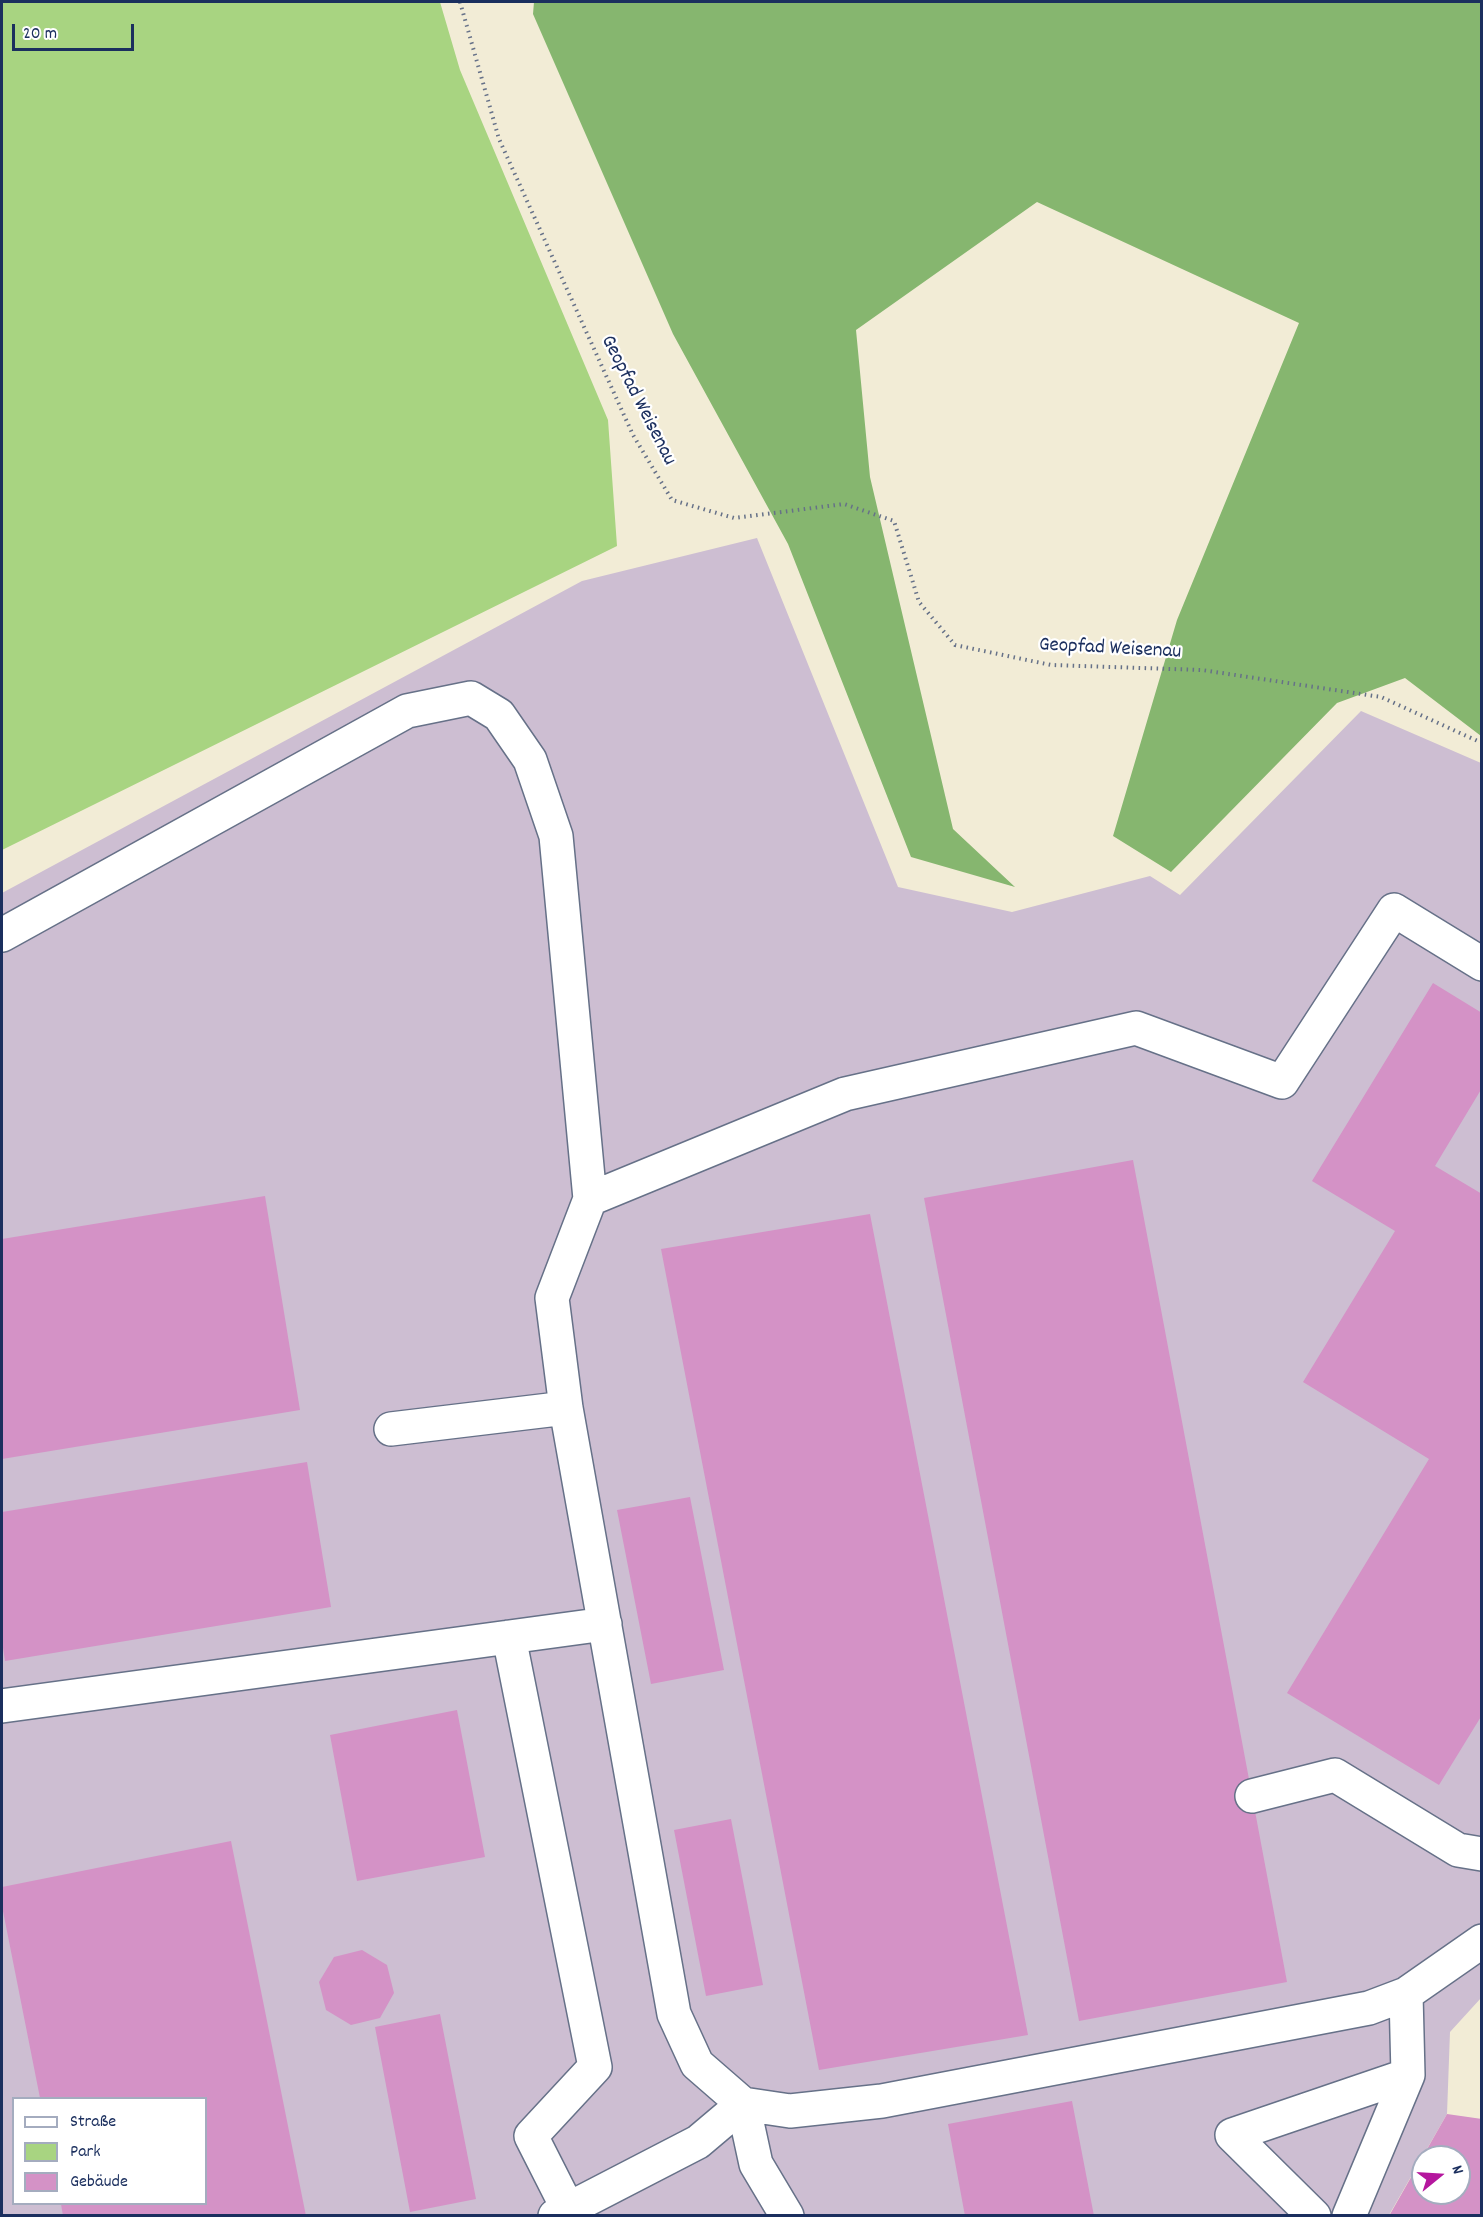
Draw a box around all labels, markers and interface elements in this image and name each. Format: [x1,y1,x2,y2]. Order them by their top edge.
scale bar [15,12,136,50]
text: 20 m [23,22,57,47]
street label: Geopfad Weisenau [593,332,681,470]
street label: Geopfad Weisenau [1038,634,1182,666]
legend [12,2097,207,2205]
text: Straße [70,2110,116,2135]
text: Park [70,2140,101,2165]
north arrow [1411,2145,1471,2205]
text: N [1445,2163,1469,2177]
text: Gebäude [70,2170,128,2195]

